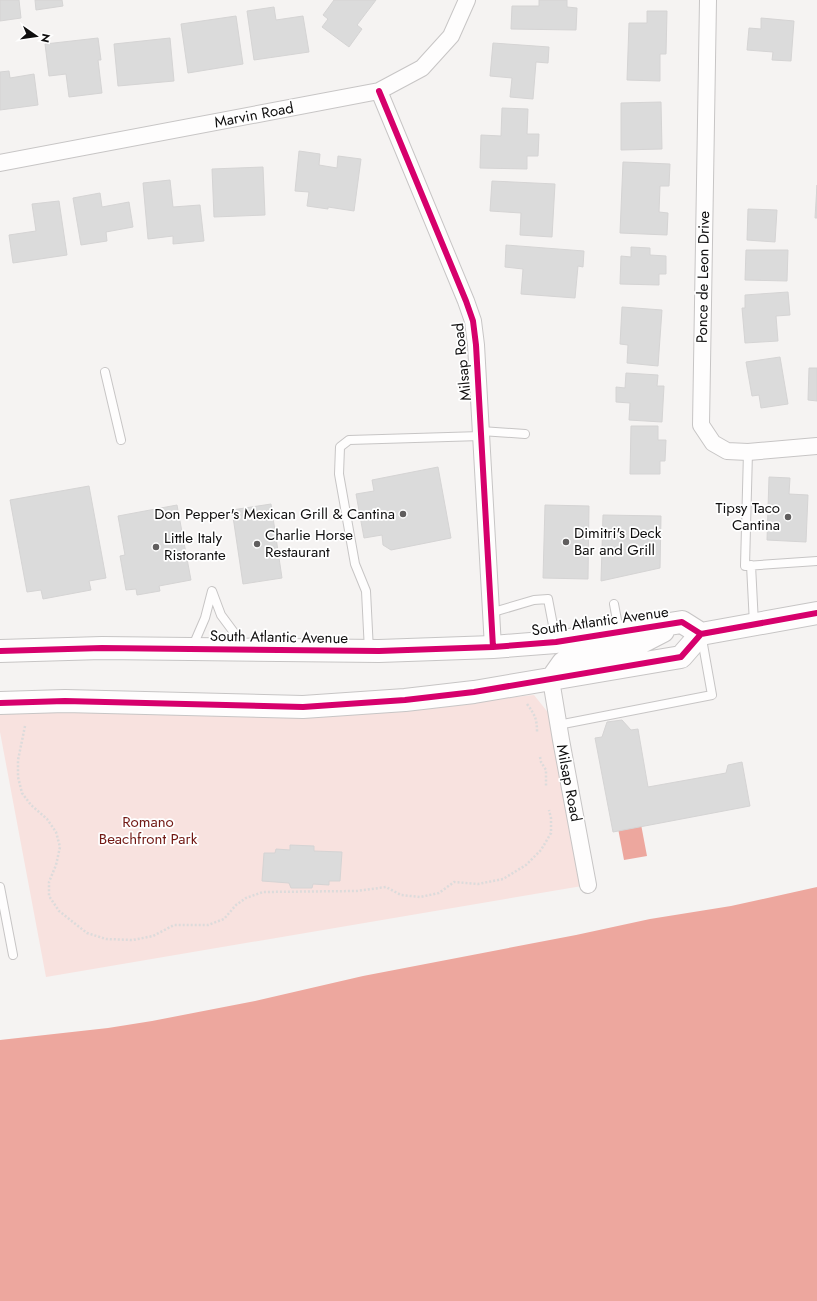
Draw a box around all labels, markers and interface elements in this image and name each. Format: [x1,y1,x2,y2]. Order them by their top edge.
north arrow [16,16,56,56]
text: N [37,32,55,44]
street label: Marvin Road [213,97,295,133]
street label: Ponce de Leon Drive [691,210,715,343]
street label: Milsap Road [447,322,477,402]
place label: Tipsy Taco Cantina [715,497,780,536]
place label: Don Pepper's Mexican Grill & Cantina [154,503,395,525]
marker: Don Pepper's Mexican Grill & Cantina [398,509,408,519]
marker: Tipsy Taco Cantina [783,512,793,522]
place label: Dimitri's Deck Bar and Grill [574,522,662,561]
place label: Charlie Horse Restaurant [265,524,353,563]
place label: Little Italy Ristorante [164,527,226,566]
marker: Dimitri's Deck Bar and Grill [561,537,571,547]
marker: Charlie Horse Restaurant [252,539,262,549]
marker: Little Italy Ristorante [151,542,161,552]
street label: South Atlantic Avenue [530,600,670,642]
street label: South Atlantic Avenue [210,625,349,649]
street label: Milsap Road [551,743,587,823]
park label: Romano Beachfront Park [99,811,198,850]

